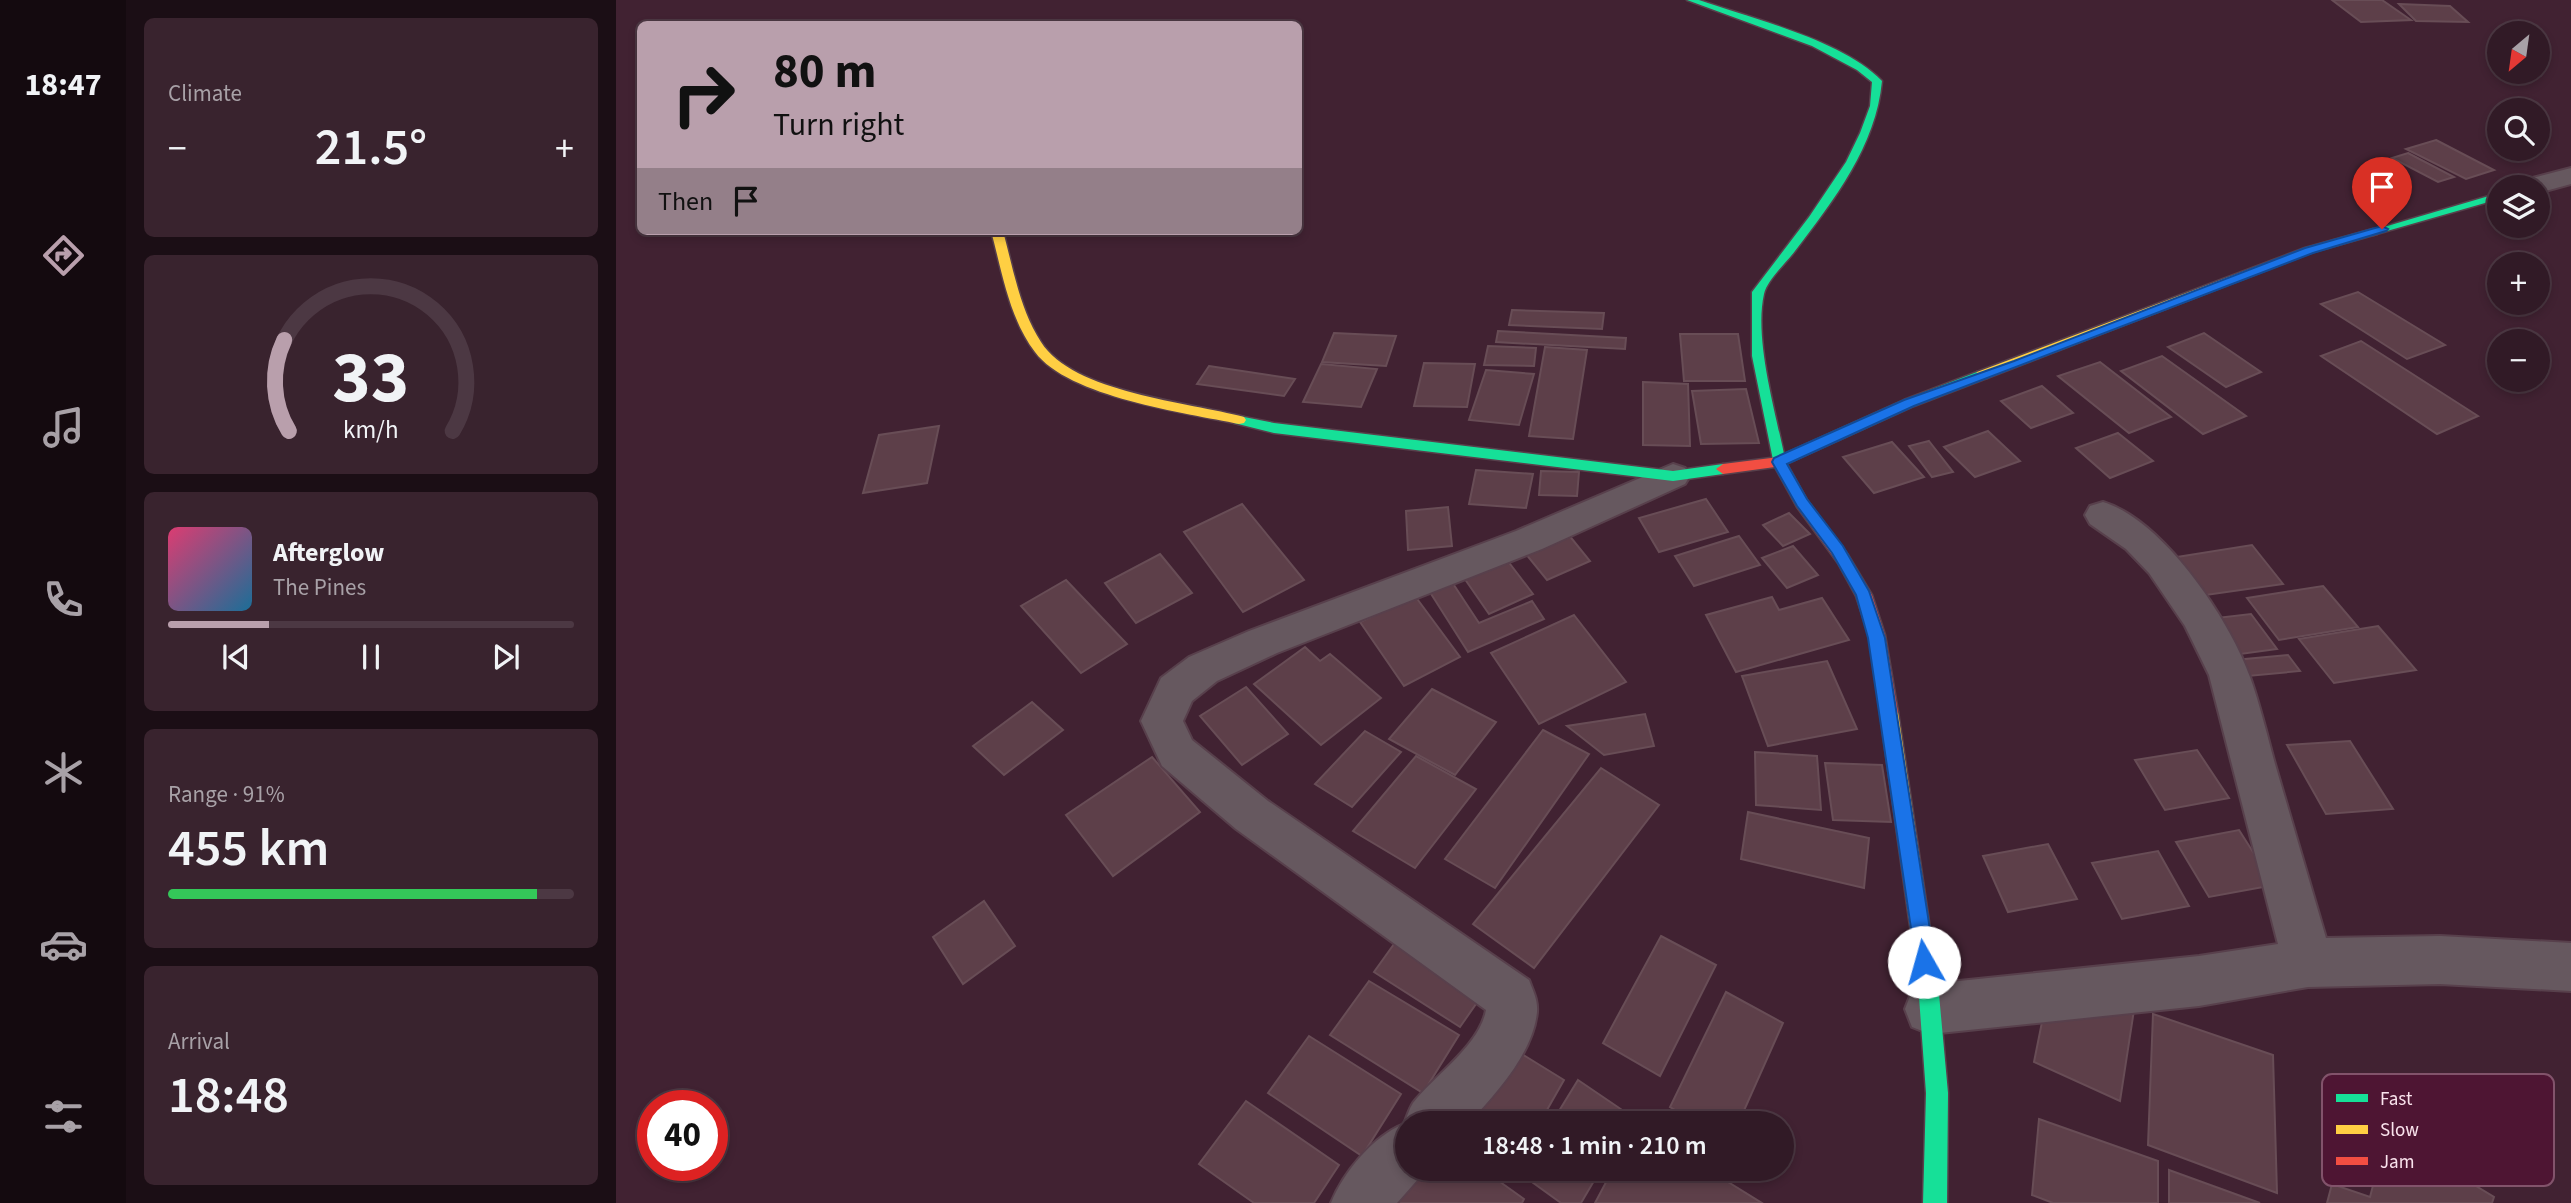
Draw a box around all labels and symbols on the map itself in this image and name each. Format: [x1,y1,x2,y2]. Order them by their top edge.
north arrow [2487,21,2550,84]
pin [2352,157,2412,229]
position arrow [1887,925,1961,999]
legend [2322,1074,2554,1186]
text: Fast [2380,1086,2413,1113]
speed limit sign: 40 [637,1090,728,1181]
text: Slow [2380,1117,2419,1144]
text: Jam [2380,1149,2414,1176]

